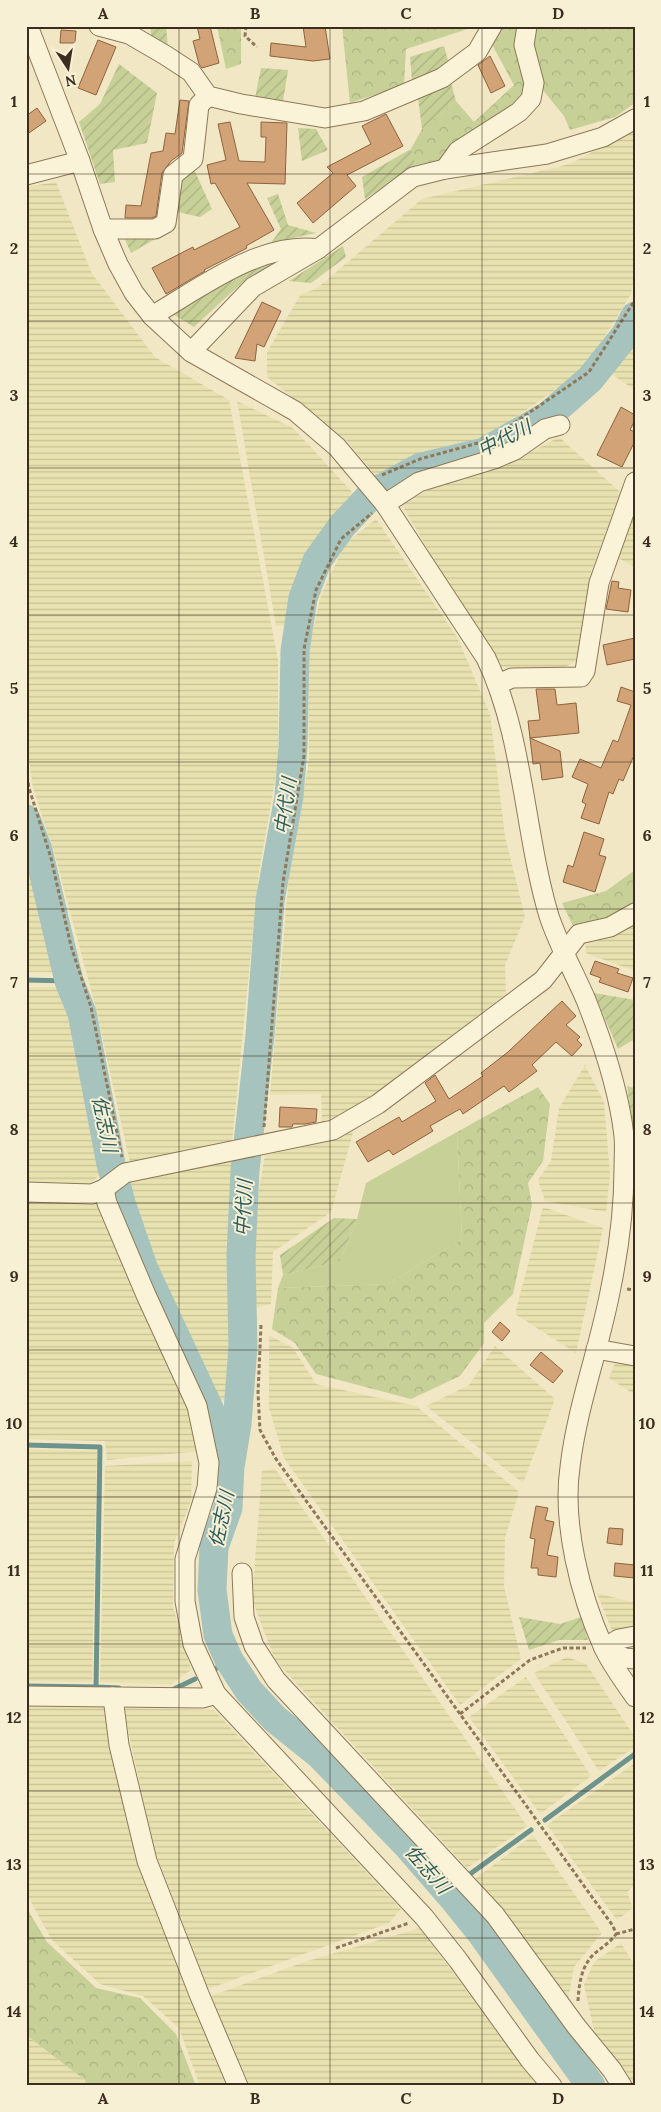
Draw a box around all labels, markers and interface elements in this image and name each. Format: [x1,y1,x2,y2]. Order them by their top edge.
text: A [98,3,109,23]
text: B [250,3,261,23]
text: C [400,3,412,23]
text: D [552,3,564,23]
north arrow [42,42,92,92]
text: N [63,71,78,91]
text: 1 [11,91,17,111]
text: 1 [644,91,650,111]
text: 2 [10,238,18,258]
text: 2 [643,238,651,258]
text: 3 [10,385,19,405]
text: 3 [643,385,652,405]
water label: 中代川 [473,413,537,462]
text: 4 [10,531,19,551]
text: 4 [643,531,652,551]
text: 5 [10,678,19,698]
text: 5 [643,678,652,698]
water label: 中代川 [269,774,301,836]
text: 6 [9,825,19,845]
text: 6 [642,825,652,845]
text: 7 [10,972,18,992]
text: 7 [643,972,651,992]
water label: 佐志川 [87,1094,123,1156]
text: 8 [9,1119,19,1139]
text: 8 [642,1119,652,1139]
water label: 中代川 [230,1177,257,1237]
text: 9 [9,1266,19,1286]
text: 9 [642,1266,652,1286]
text: 10 [6,1413,22,1433]
text: 10 [639,1413,655,1433]
water label: 佐志川 [203,1487,239,1549]
text: 11 [8,1560,21,1580]
text: 11 [641,1560,654,1580]
text: 12 [6,1707,22,1727]
text: 12 [639,1707,655,1727]
water label: 佐志川 [400,1840,457,1900]
text: 13 [6,1854,22,1874]
text: 13 [639,1854,655,1874]
text: 14 [6,2001,22,2021]
text: 14 [639,2001,655,2021]
text: A [98,2088,109,2108]
text: B [250,2088,261,2108]
text: C [400,2088,412,2108]
text: D [552,2088,564,2108]

